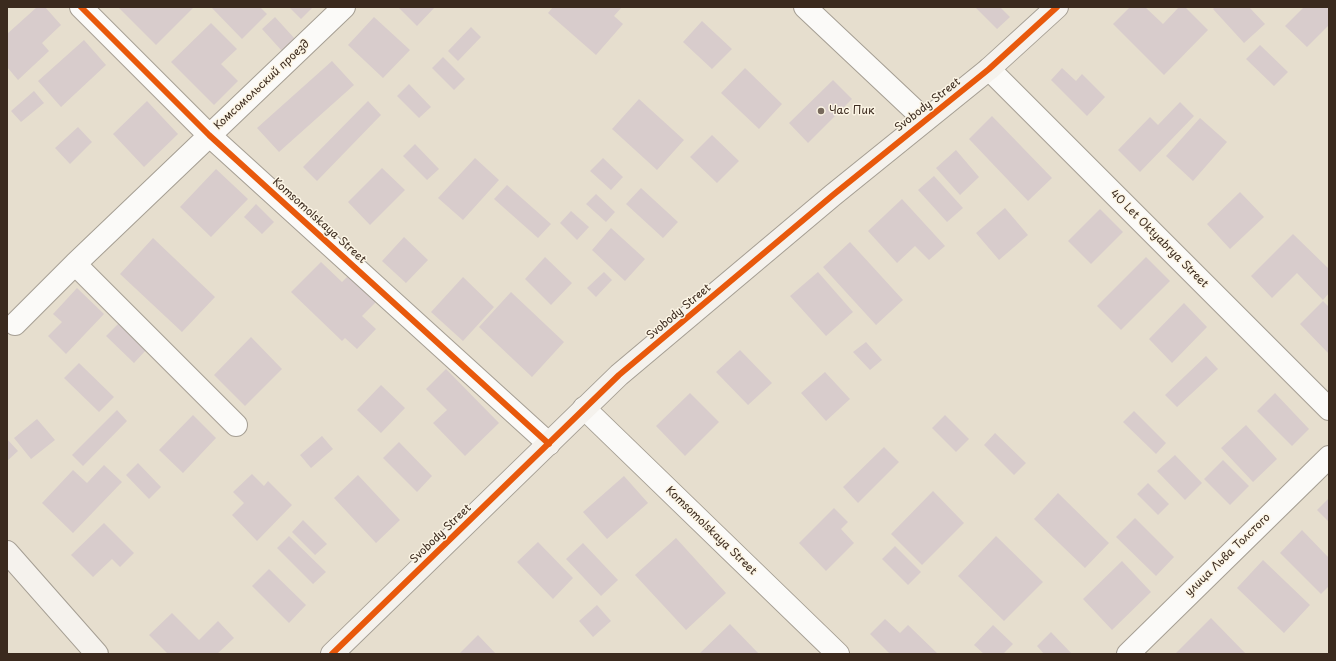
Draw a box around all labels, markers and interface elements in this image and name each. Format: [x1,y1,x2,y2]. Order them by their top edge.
street label: Комсомольский проезд [212,37,312,133]
street label: Svobody Street [893,75,963,135]
place label: Час Пик [829,104,874,118]
marker: Час Пик [816,106,826,116]
street label: Komsomolskaya Street [270,176,368,266]
street label: 40 Let Oktyabrya Street [1107,187,1211,291]
street label: Svobody Street [644,281,714,343]
street label: Komsomolskaya Street [663,484,759,578]
street label: Svobody Street [408,502,474,566]
street label: улица Льва Толстого [1183,511,1273,599]

